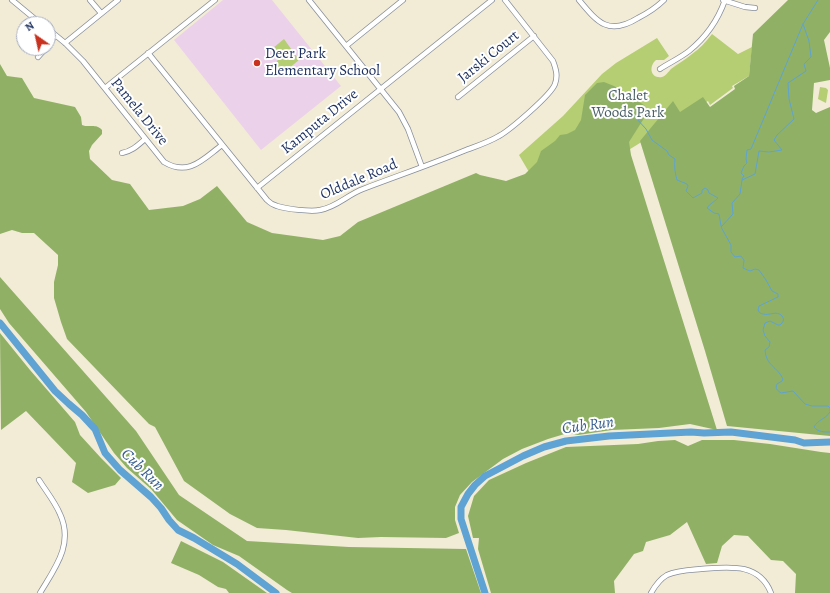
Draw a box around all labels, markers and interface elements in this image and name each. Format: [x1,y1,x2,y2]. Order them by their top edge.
north arrow [16,16,56,56]
text: N [22,18,37,35]
street label: Jarski Court [455,27,523,87]
place label: Deer Park Elementary School [265,45,380,80]
marker: Deer Park Elementary School [252,58,262,68]
street label: Pamela Drive [106,75,172,149]
street label: Kamputa Drive [278,86,362,158]
park label: Chalet Woods Park [591,87,665,122]
street label: Olddale Road [318,156,400,204]
water label: Cub Run [561,413,615,439]
water label: Cub Run [117,445,167,495]

